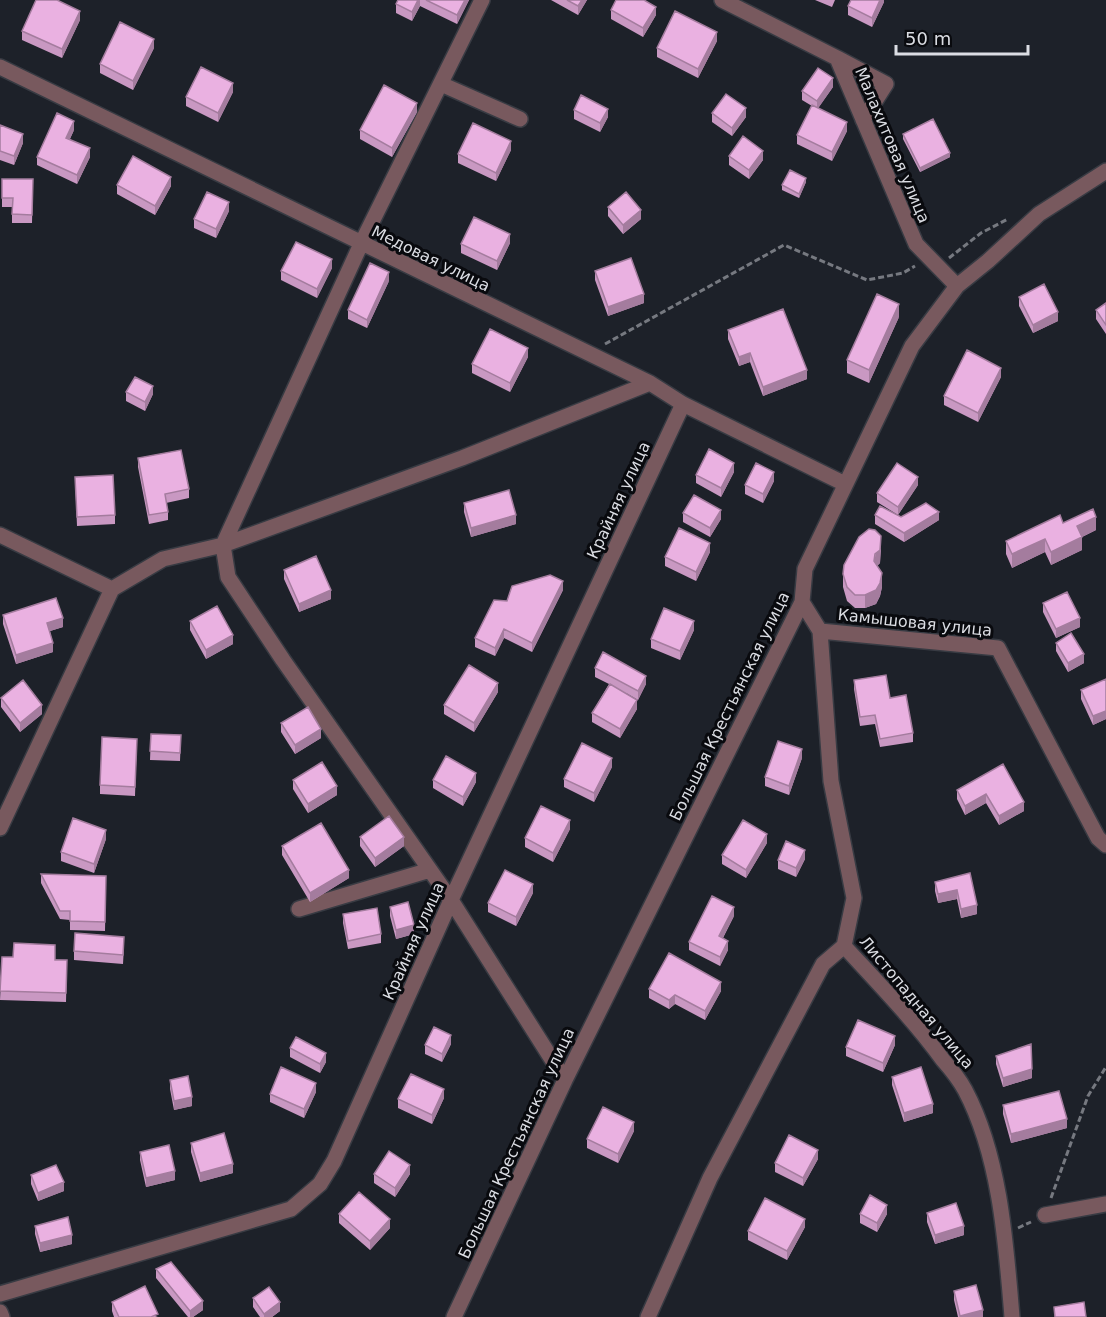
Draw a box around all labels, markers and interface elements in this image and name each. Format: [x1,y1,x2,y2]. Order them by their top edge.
scale bar [896,18,1028,56]
text: 50 m [905,28,951,49]
street label: Малахитовая улица [851,64,934,226]
street label: Медовая улица [369,222,493,295]
street label: Крайняя улица [583,439,654,562]
street label: Большая Крестьянская улица [666,589,793,824]
street label: Камышовая улица [837,605,993,640]
street label: Крайняя улица [379,879,448,1003]
street label: Листопадная улица [856,932,978,1073]
street label: Большая Крестьянская улица [455,1025,578,1262]

